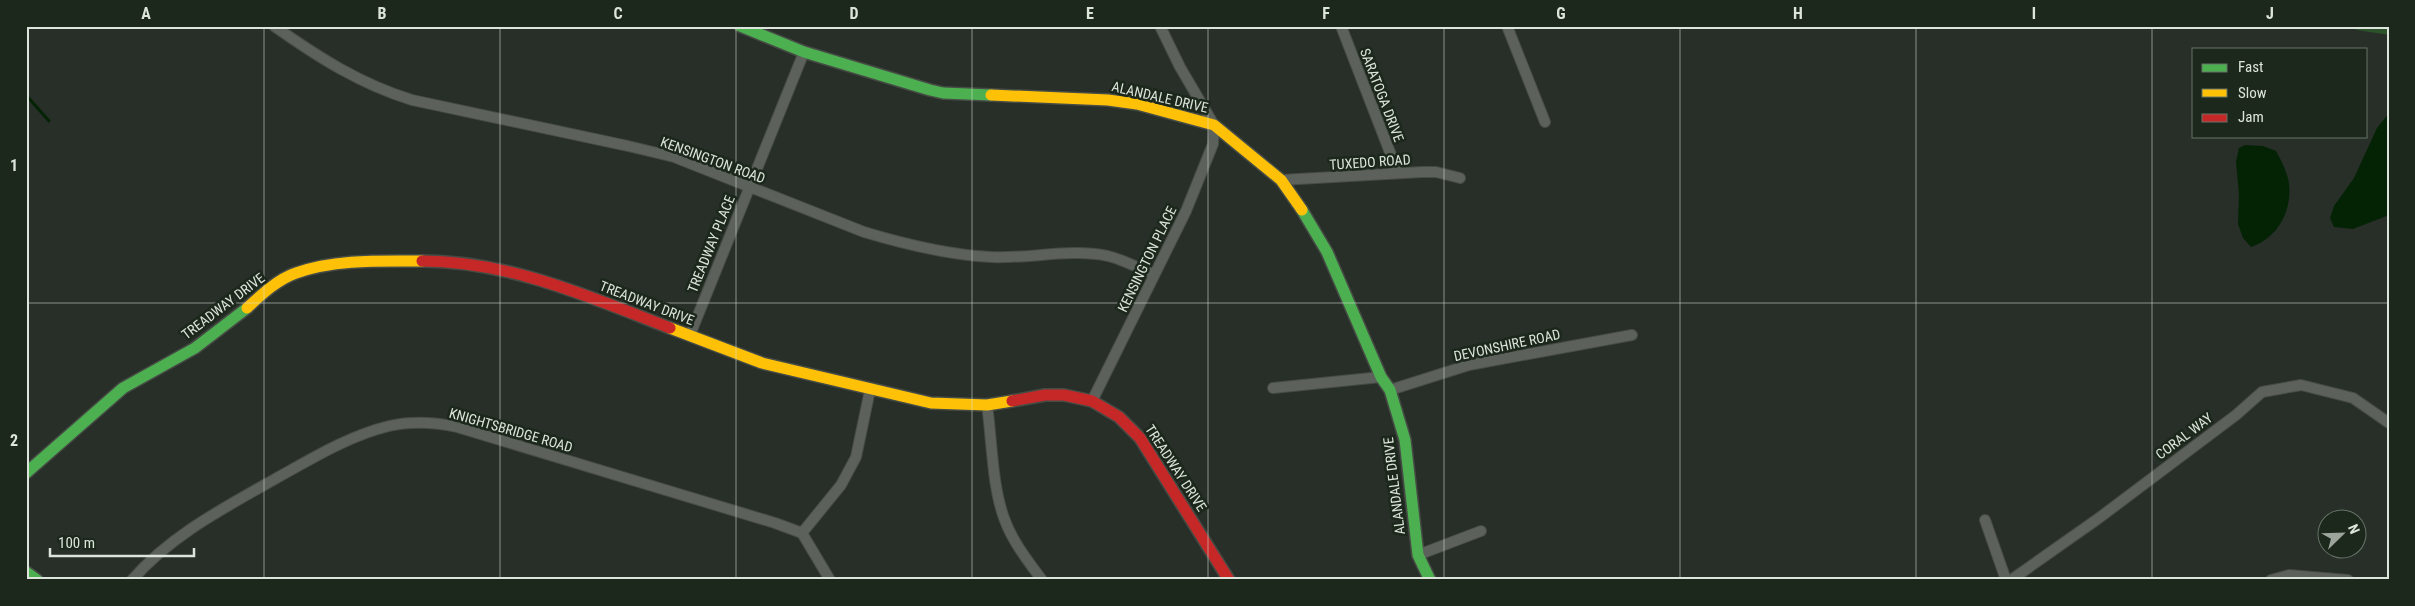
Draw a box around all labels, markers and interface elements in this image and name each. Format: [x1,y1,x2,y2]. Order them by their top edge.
text: A [141,4,151,23]
text: B [378,4,387,23]
text: C [613,4,623,23]
text: D [849,4,859,23]
text: E [1086,4,1094,23]
text: F [1322,4,1330,23]
text: G [1556,4,1566,23]
text: H [1793,4,1803,23]
text: I [2032,4,2036,23]
text: J [2266,4,2274,23]
street label: SARATOGA DRIVE [1357,46,1407,144]
legend [2192,48,2368,138]
text: Fast [2238,58,2263,76]
street label: ALANDALE DRIVE [1110,78,1210,116]
text: Slow [2238,84,2267,102]
text: Jam [2238,108,2264,126]
street label: KENSINGTON ROAD [659,134,767,186]
street label: TUXEDO ROAD [1329,151,1411,173]
text: 1 [10,156,18,175]
street label: TREADWAY PLACE [684,193,738,295]
street label: KENSINGTON PLACE [1114,203,1180,315]
street label: TREADWAY DRIVE [178,270,268,342]
street label: TREADWAY DRIVE [598,278,697,328]
street label: DEVONSHIRE ROAD [1452,326,1562,364]
street label: KNIGHTSBRIDGE ROAD [447,405,575,455]
street label: CORAL WAY [2152,409,2216,463]
street label: TREADWAY DRIVE [1142,422,1210,514]
text: 2 [10,431,18,450]
street label: ALANDALE DRIVE [1380,436,1408,536]
north arrow [2318,508,2368,558]
text: N [2345,522,2363,536]
scale bar [50,526,194,558]
text: 100 m [58,534,95,552]

